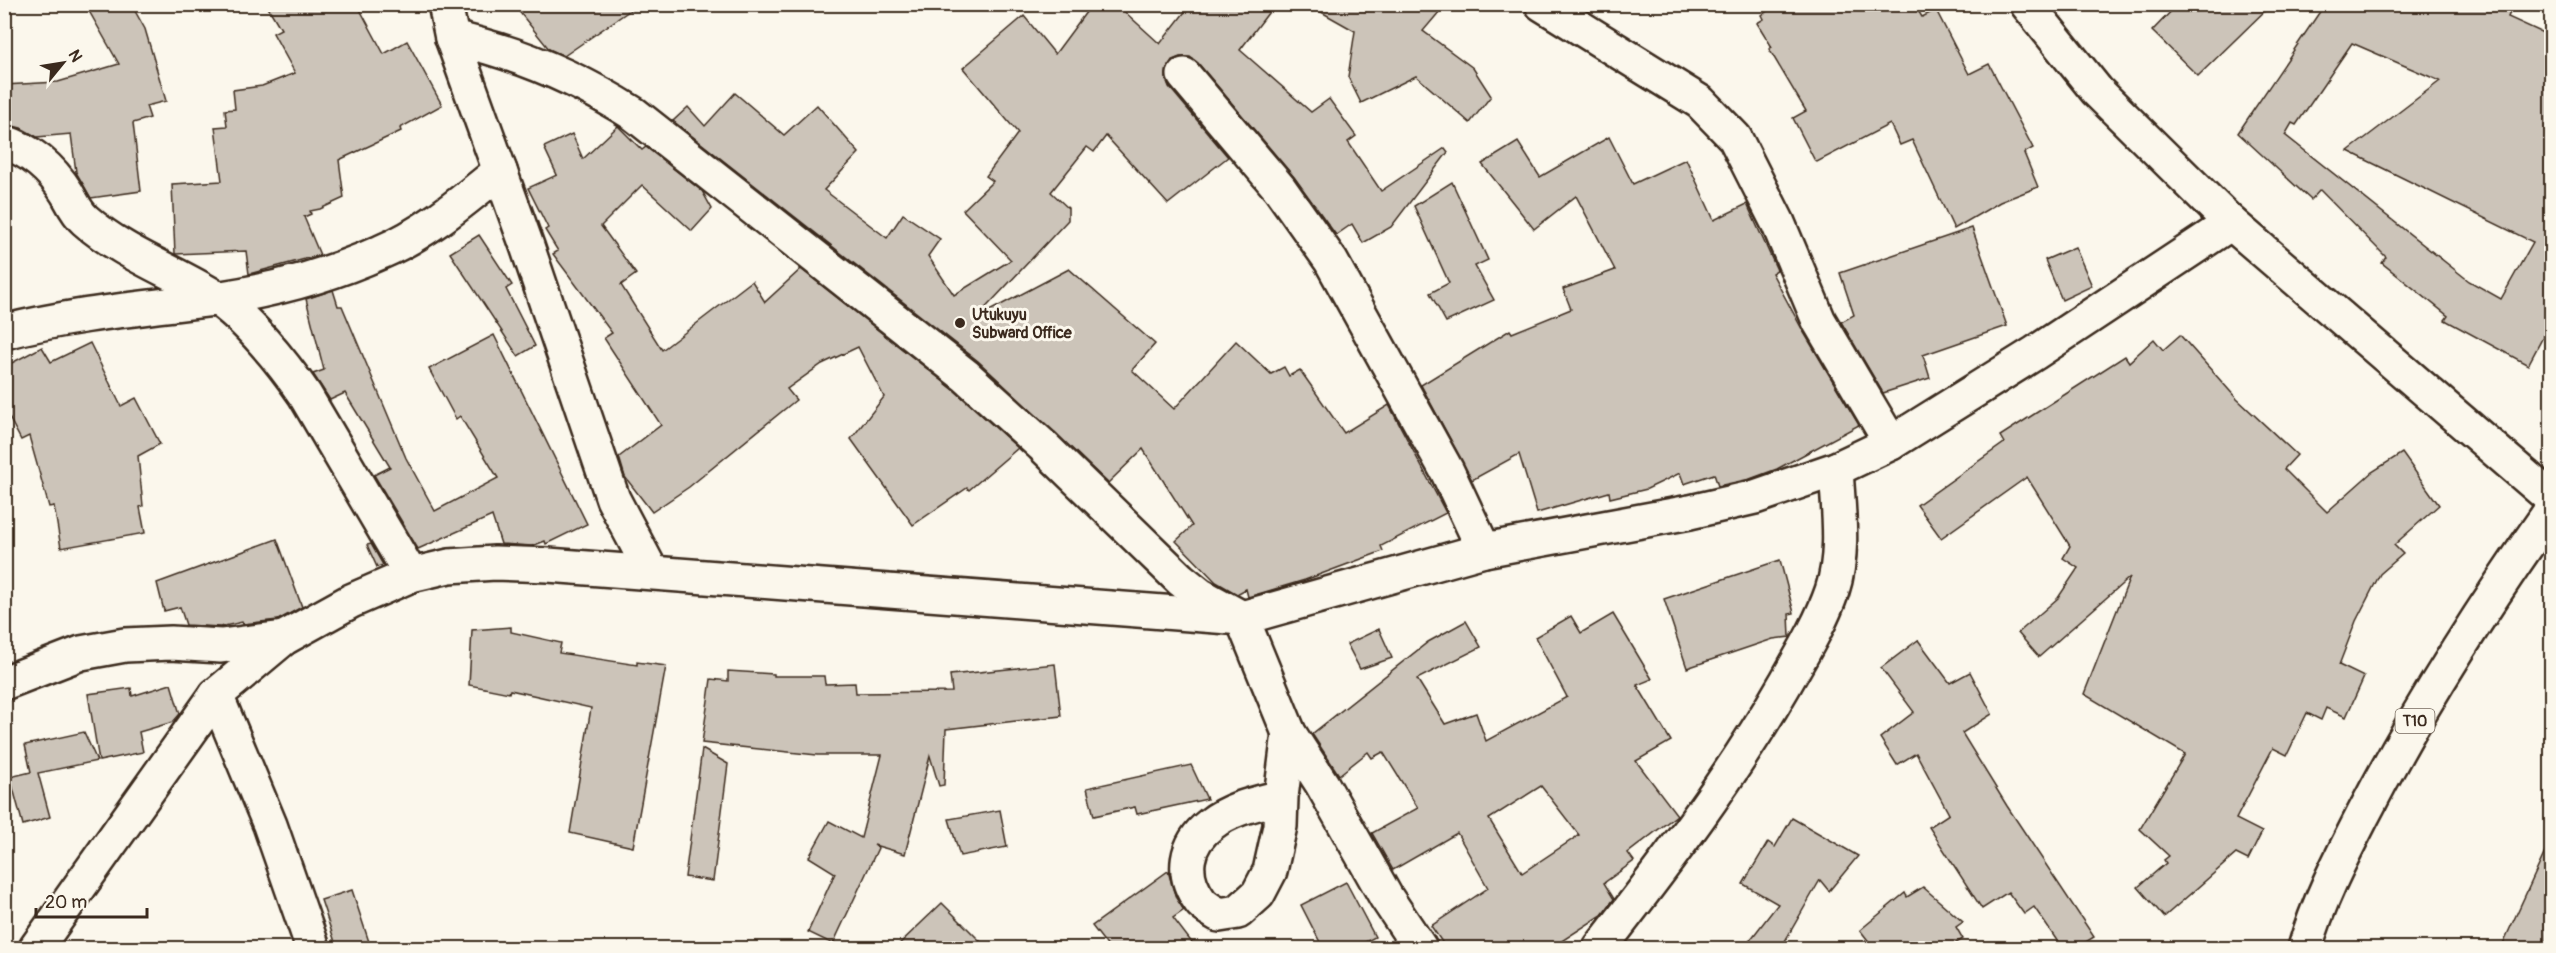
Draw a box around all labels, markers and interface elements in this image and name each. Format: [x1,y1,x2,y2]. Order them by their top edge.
north arrow [33,33,93,93]
text: N [64,46,87,66]
place label: Utukuyu Subward Office [972,305,1073,343]
marker: Utukuyu Subward Office [953,316,967,330]
road number: T10 [2396,709,2434,733]
scale bar [36,881,147,919]
text: 20 m [45,891,87,914]

